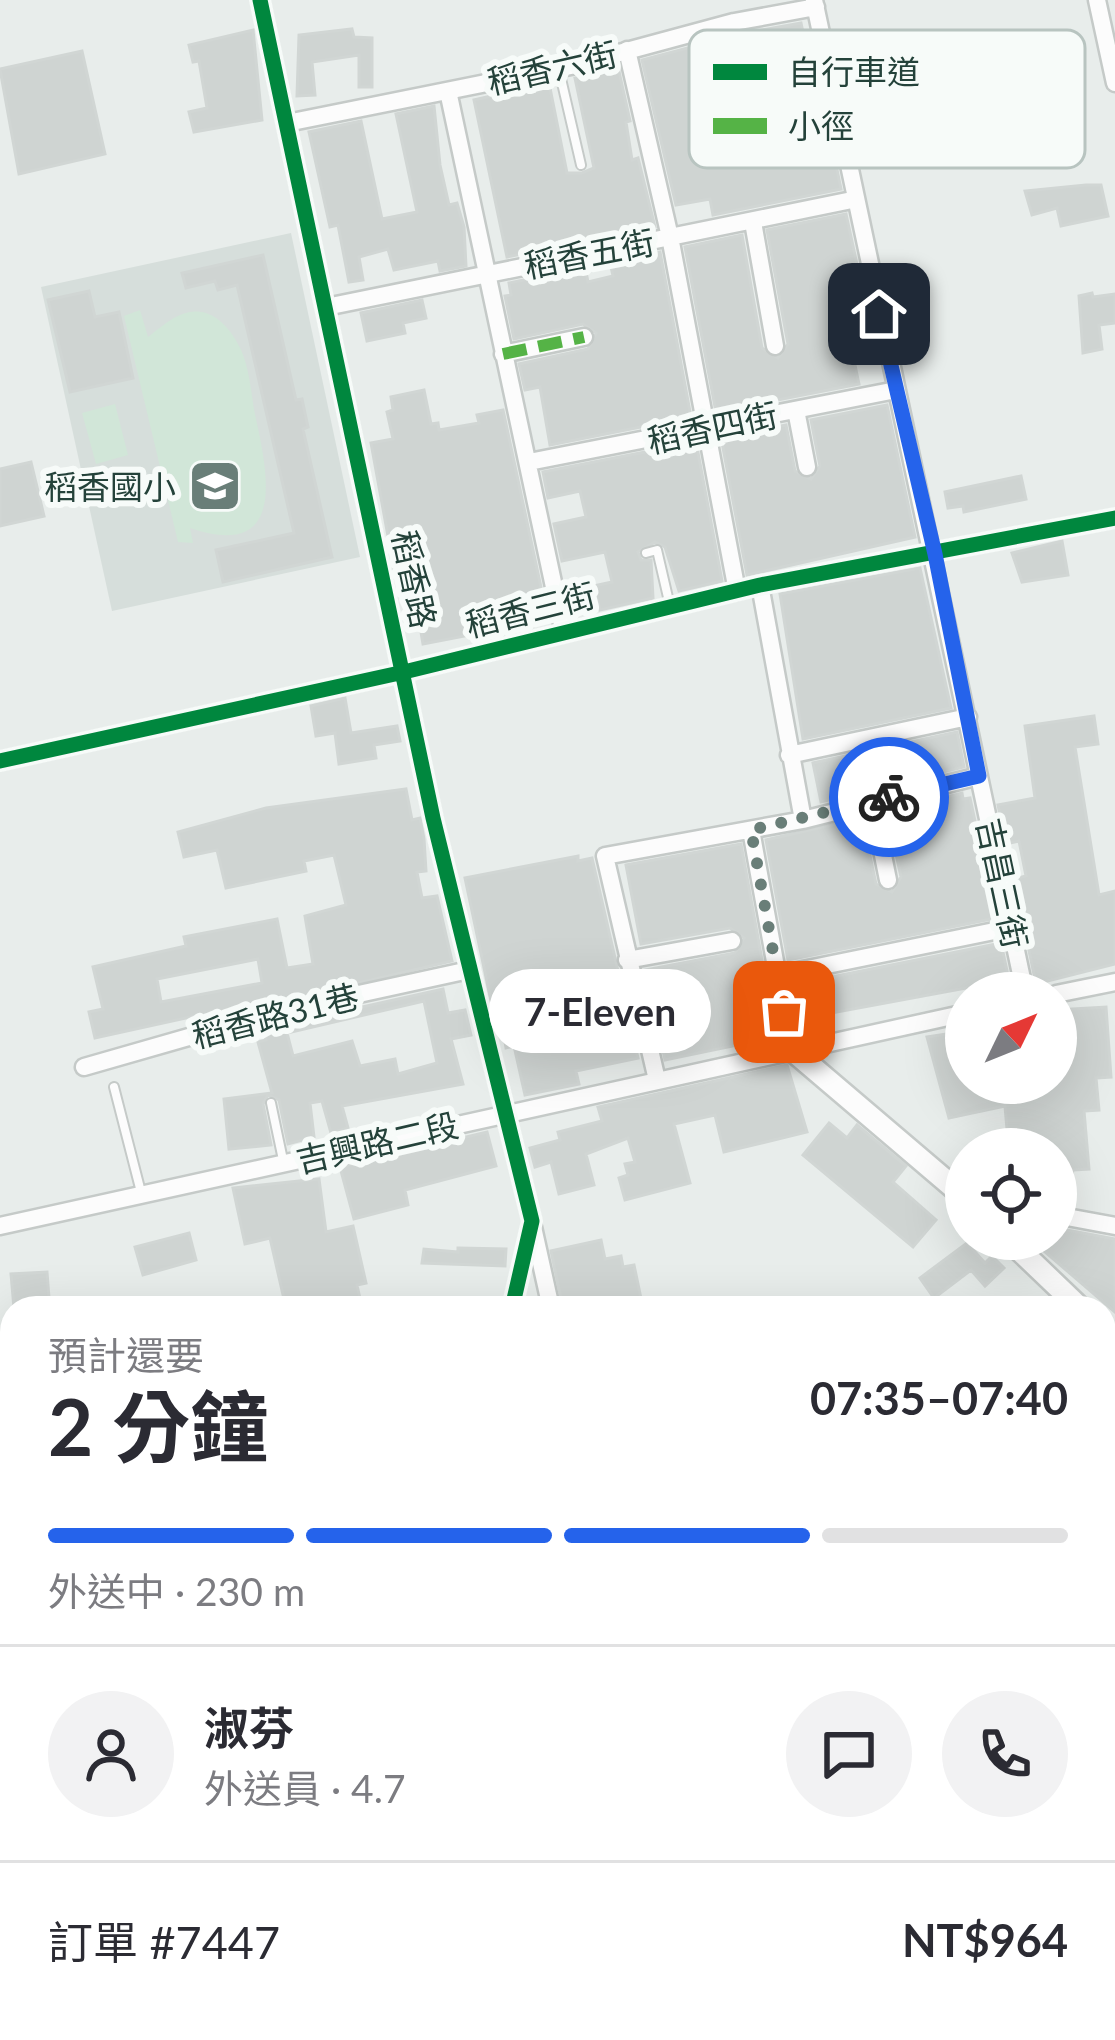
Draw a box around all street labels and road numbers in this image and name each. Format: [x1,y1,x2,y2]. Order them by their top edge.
street label: 稻香六街 [483,33,621,101]
street label: 稻香五街 [520,221,658,285]
street label: 稻香四街 [643,394,781,460]
street label: 稻香路 [385,526,445,632]
street label: 稻香三街 [461,574,599,644]
street label: 吉昌三街 [970,814,1036,952]
street label: 稻香路31巷 [188,975,362,1055]
street label: 吉興路二段 [292,1104,462,1180]

